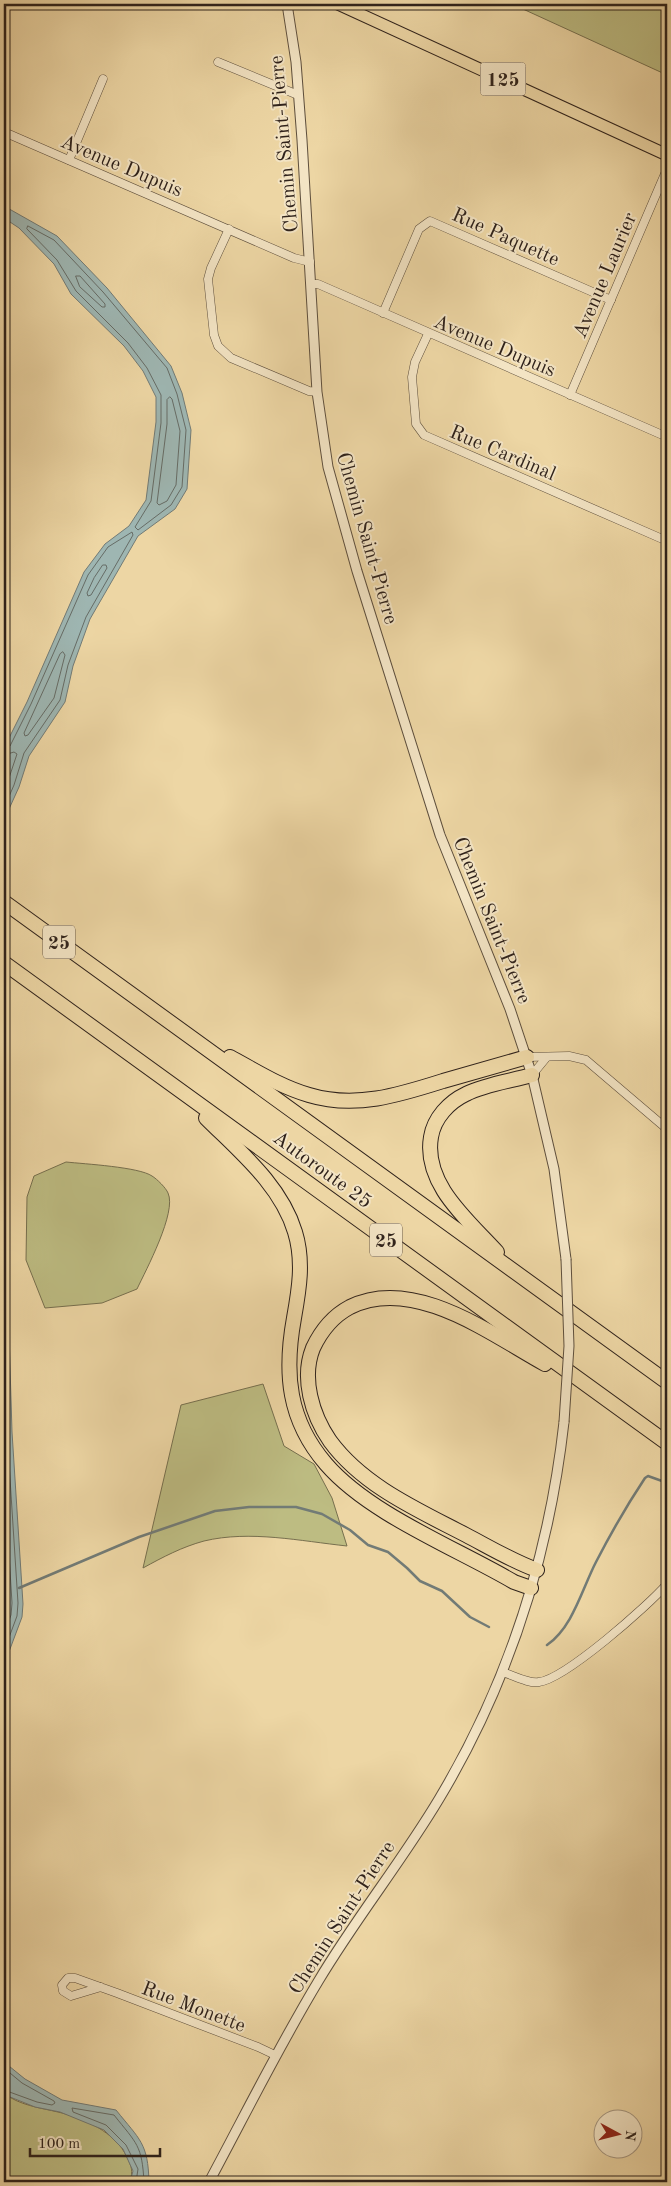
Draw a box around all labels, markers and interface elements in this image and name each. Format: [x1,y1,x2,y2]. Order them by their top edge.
street label: Chemin Saint-Pierre [267,54,303,233]
road number: 125 [480,62,526,96]
street label: Avenue Dupuis [57,132,185,202]
street label: Rue Paquette [448,205,562,270]
street label: Avenue Laurier [570,210,641,341]
street label: Avenue Dupuis [430,312,558,382]
street label: Rue Cardinal [446,423,558,485]
street label: Chemin Saint-Pierre [332,450,400,627]
street label: Chemin Saint-Pierre [449,835,534,1007]
road number: 25 [43,926,75,959]
street label: Autoroute 25 [269,1128,375,1213]
road number: 25 [370,1224,402,1256]
street label: Chemin Saint-Pierre [286,1838,399,1998]
street label: Rue Monette [138,1979,248,2037]
north arrow [594,2108,644,2158]
scale bar [30,2126,160,2158]
text: N [622,2129,638,2142]
text: 100 m [38,2137,80,2152]

